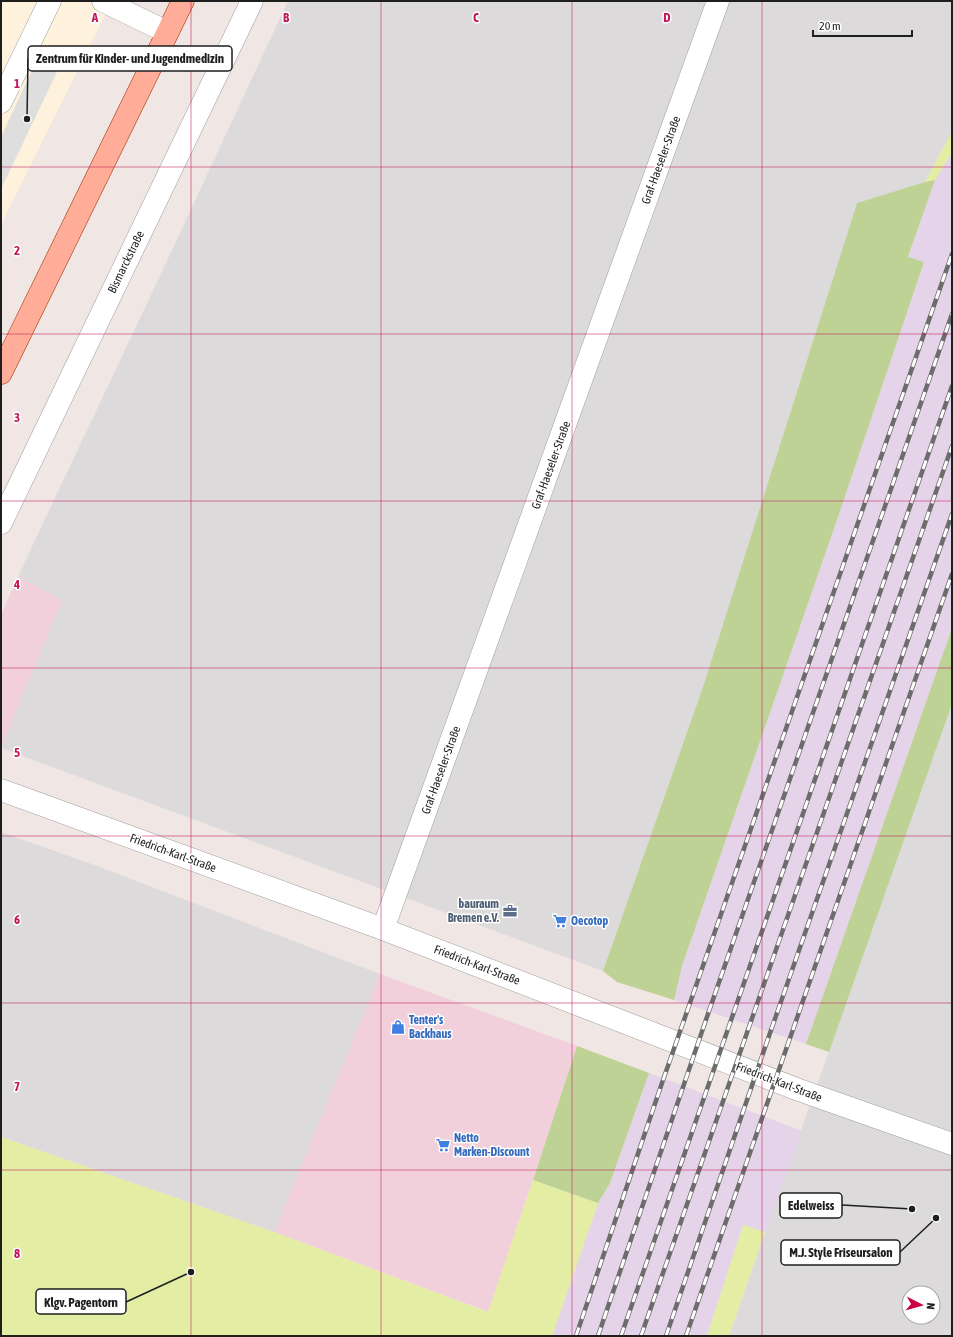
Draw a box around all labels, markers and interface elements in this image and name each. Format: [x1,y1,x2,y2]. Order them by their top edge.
text: A [91,10,99,25]
text: B [283,10,290,25]
text: C [473,10,479,25]
text: D [663,10,671,25]
scale bar [813,12,912,38]
text: 20 m [819,19,841,33]
callout: Zentrum für Kinder- und Jugendmedizin [28,46,232,71]
text: Zentrum für Kinder- und Jugendmedizin [36,51,224,66]
text: 1 [14,76,20,91]
street label: Graf-Haeseler-Straße [639,114,683,206]
street label: Bismarckstraße [105,228,147,296]
text: 2 [14,243,20,258]
text: 3 [14,410,20,425]
street label: Graf-Haeseler-Straße [529,419,573,511]
text: 4 [13,577,20,592]
street label: Graf-Haeseler-Straße [419,724,463,816]
text: 5 [14,745,20,760]
street label: Friedrich-Karl-Straße [128,831,218,875]
place label: bauraum Bremen e.V. [448,897,499,925]
office icon: bauraum Bremen e.V. [502,903,518,919]
text: 6 [14,912,20,927]
supermarket icon: Oecotop [552,913,568,929]
place label: Oecotop [571,914,608,928]
street label: Friedrich-Karl-Straße [432,942,522,988]
place label: Tenter's Backhaus [409,1013,452,1041]
shop icon: Tenter's Backhaus [390,1019,406,1035]
street label: Friedrich-Karl-Straße [734,1059,824,1105]
text: 7 [14,1079,20,1094]
place label: Netto Marken-Discount [454,1131,530,1159]
supermarket icon: Netto Marken-Discount [435,1137,451,1153]
callout: Edelweiss [780,1193,842,1218]
text: Edelweiss [788,1198,835,1213]
callout: M.J. Style Friseursalon [781,1240,900,1265]
text: M.J. Style Friseursalon [789,1245,893,1260]
text: 8 [14,1246,20,1261]
north arrow [901,1285,941,1325]
callout: Klgv. Pagentorn [36,1289,126,1314]
text: Klgv. Pagentorn [44,1295,118,1310]
text: N [925,1302,937,1310]

